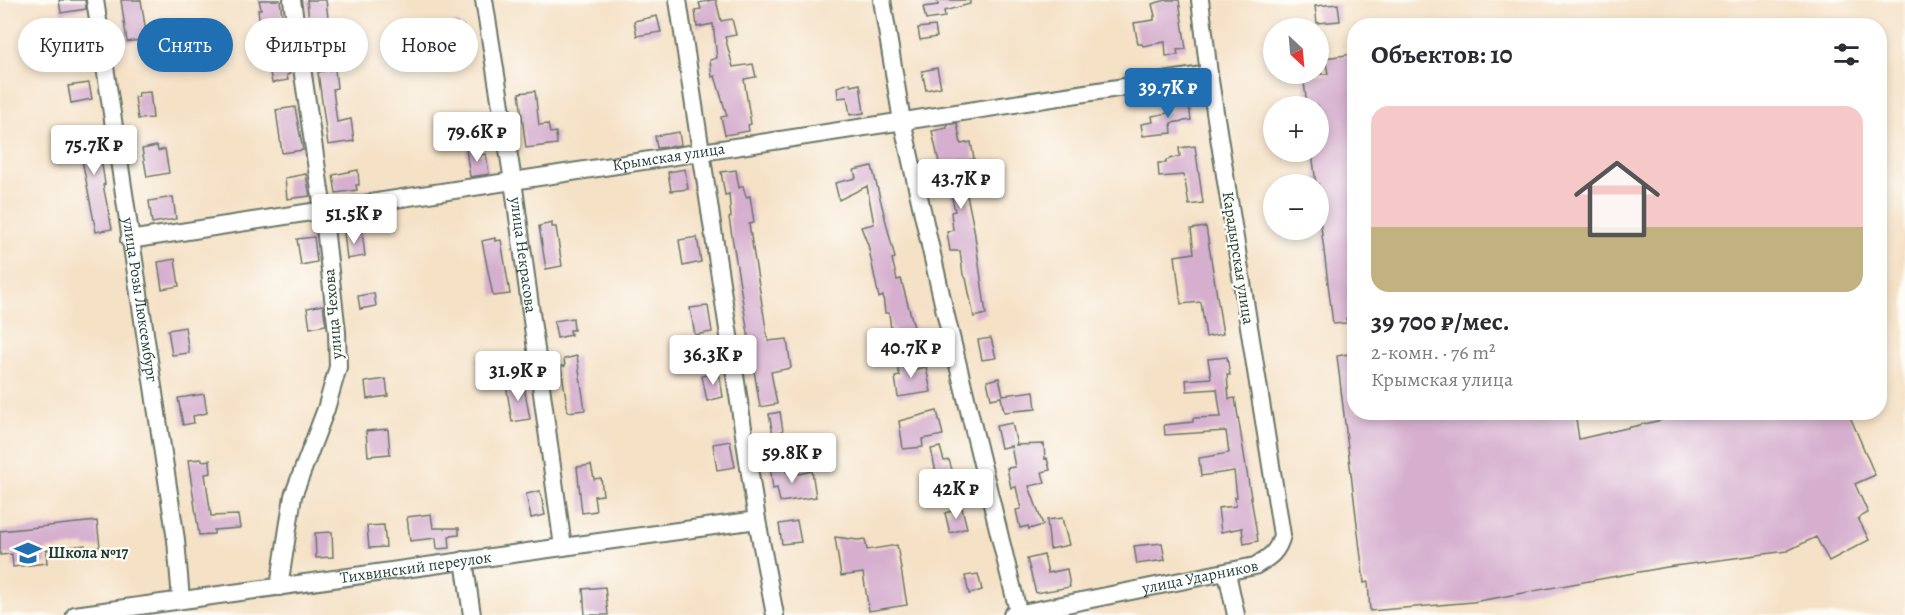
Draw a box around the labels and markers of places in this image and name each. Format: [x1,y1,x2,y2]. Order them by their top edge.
pin: 39.7K ₽ [1113,68,1223,119]
pin: 79.6K ₽ [422,112,532,163]
pin: 75.7K ₽ [39,125,149,176]
pin: 43.7K ₽ [906,159,1016,210]
pin: 51.5K ₽ [299,194,409,245]
pin: 40.7K ₽ [856,328,966,379]
pin: 36.3K ₽ [658,335,768,386]
pin: 31.9K ₽ [463,351,573,402]
pin: 59.8K ₽ [737,433,847,484]
pin: 42K ₽ [914,469,998,520]
school or university icon: Школа №17 [13,538,43,568]
place label: Школа №17 [48,542,129,564]

